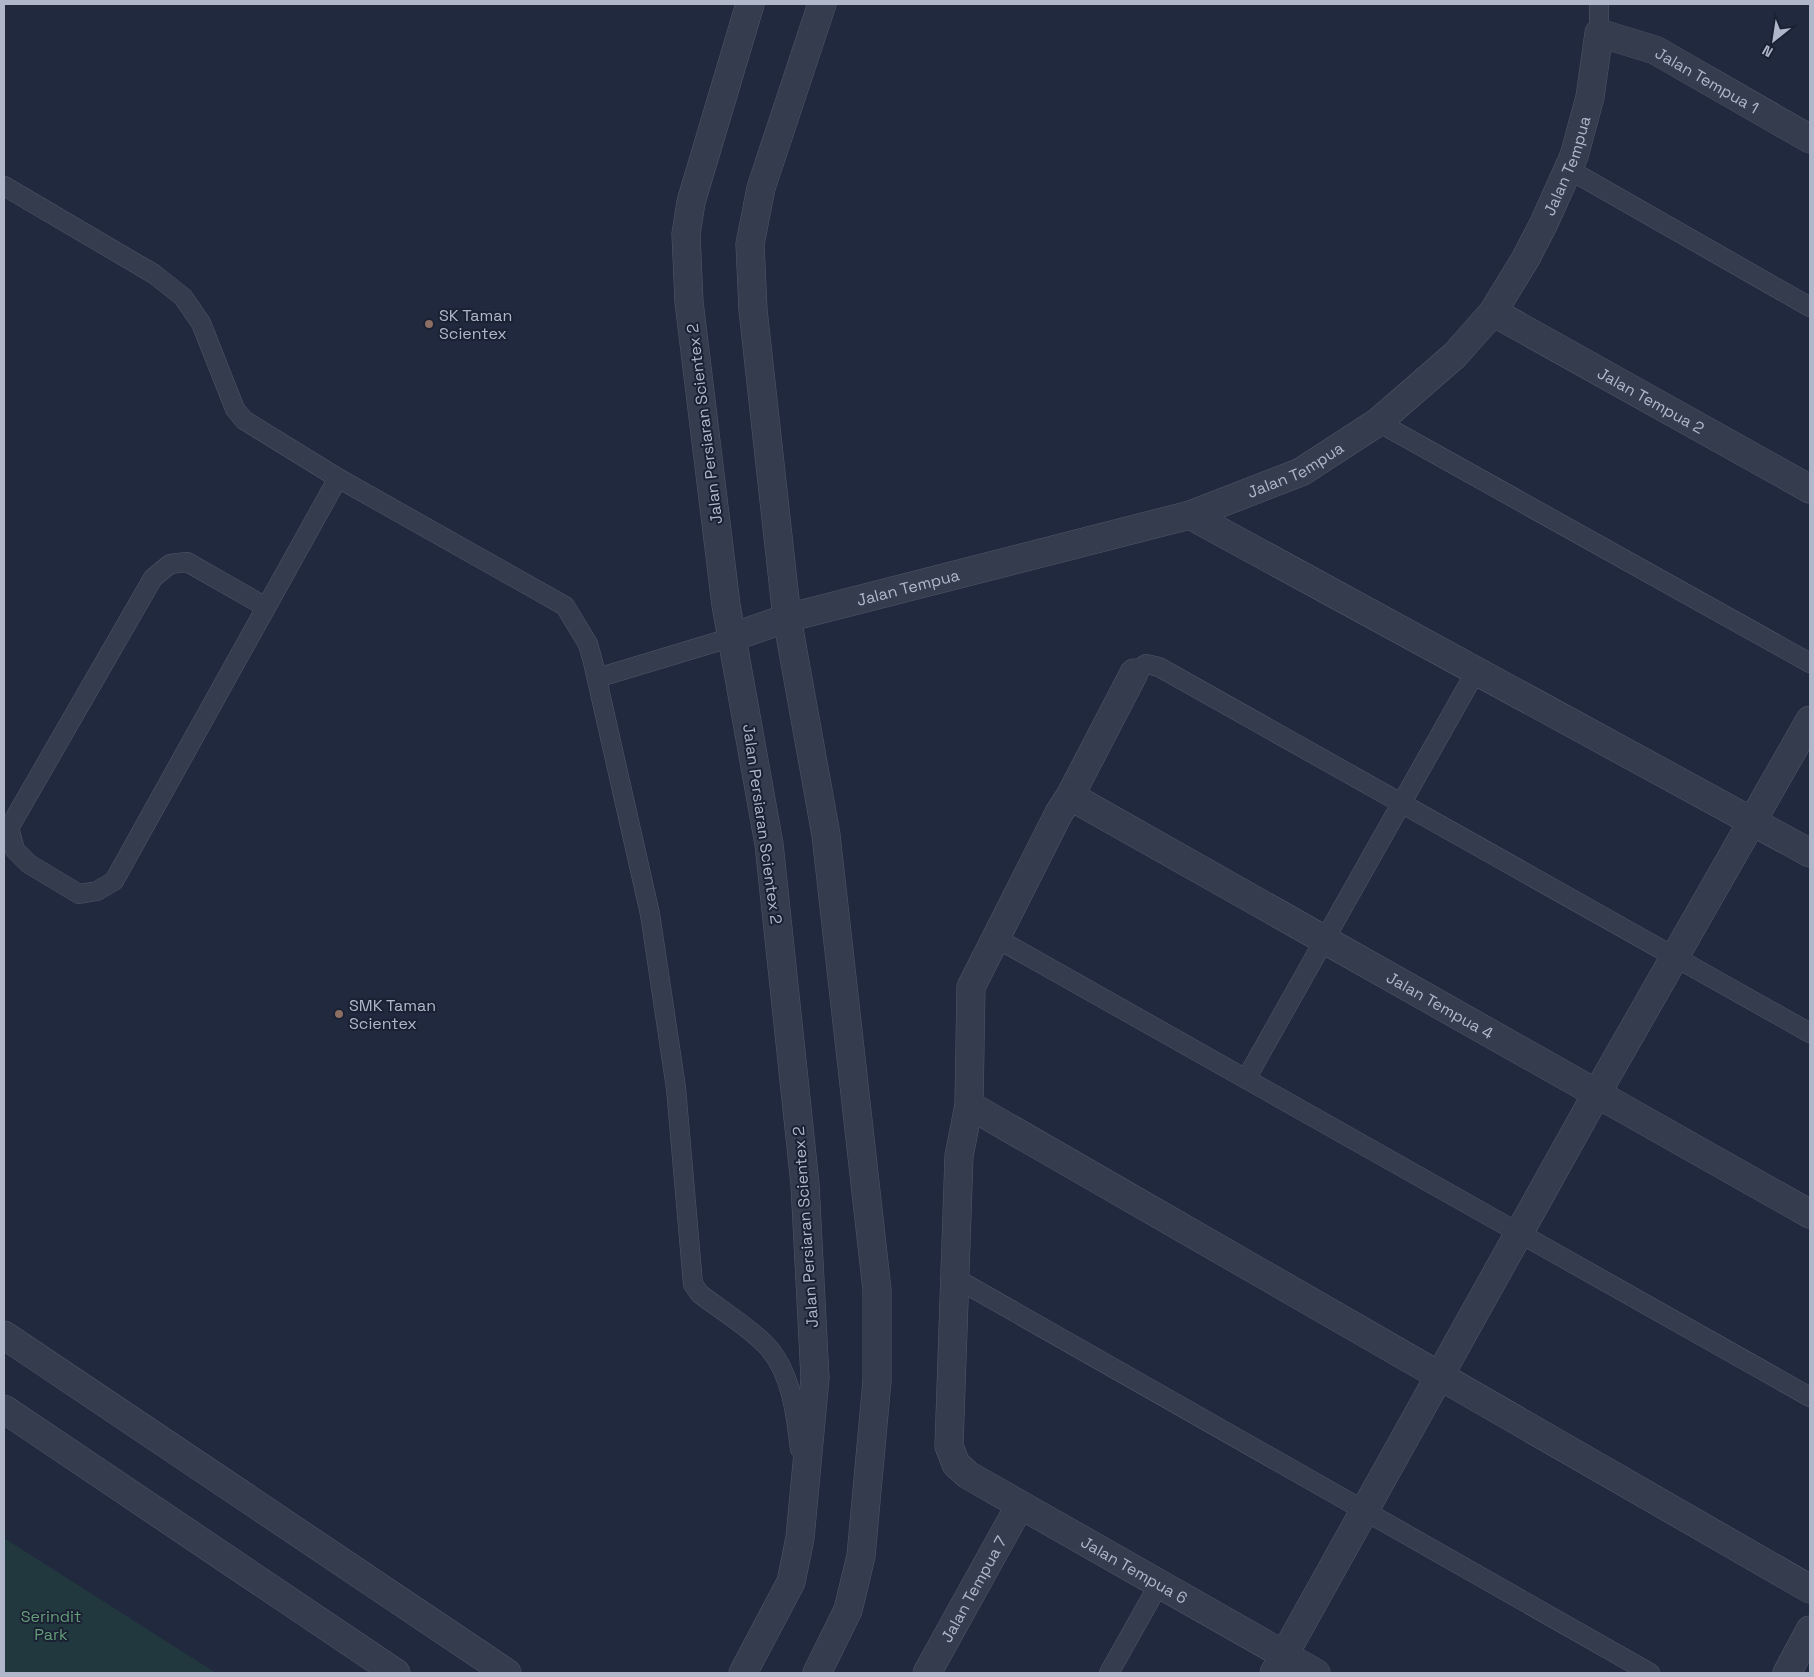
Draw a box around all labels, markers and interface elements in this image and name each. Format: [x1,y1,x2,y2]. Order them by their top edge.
north arrow [1749,15,1799,65]
text: N [1759,41,1776,61]
street label: Jalan Tempua 1 [1651,42,1763,118]
street label: Jalan Tempua [1539,114,1595,219]
place label: SK Taman Scientex [439,305,512,344]
marker: SK Taman Scientex [423,318,435,330]
street label: Jalan Persiaran Scientex 2 [682,322,727,526]
street label: Jalan Tempua 2 [1594,362,1708,439]
street label: Jalan Tempua [1244,437,1348,503]
street label: Jalan Tempua [854,564,962,611]
street label: Jalan Persiaran Scientex 2 [738,723,787,926]
street label: Jalan Tempua 4 [1383,967,1497,1044]
place label: SMK Taman Scientex [349,995,436,1034]
marker: SMK Taman Scientex [333,1008,345,1020]
street label: Jalan Persiaran Scientex 2 [788,1125,823,1328]
street label: Jalan Tempua 6 [1077,1531,1191,1609]
street label: Jalan Tempua 7 [936,1532,1012,1646]
park label: Serindit Park [21,1606,81,1645]

